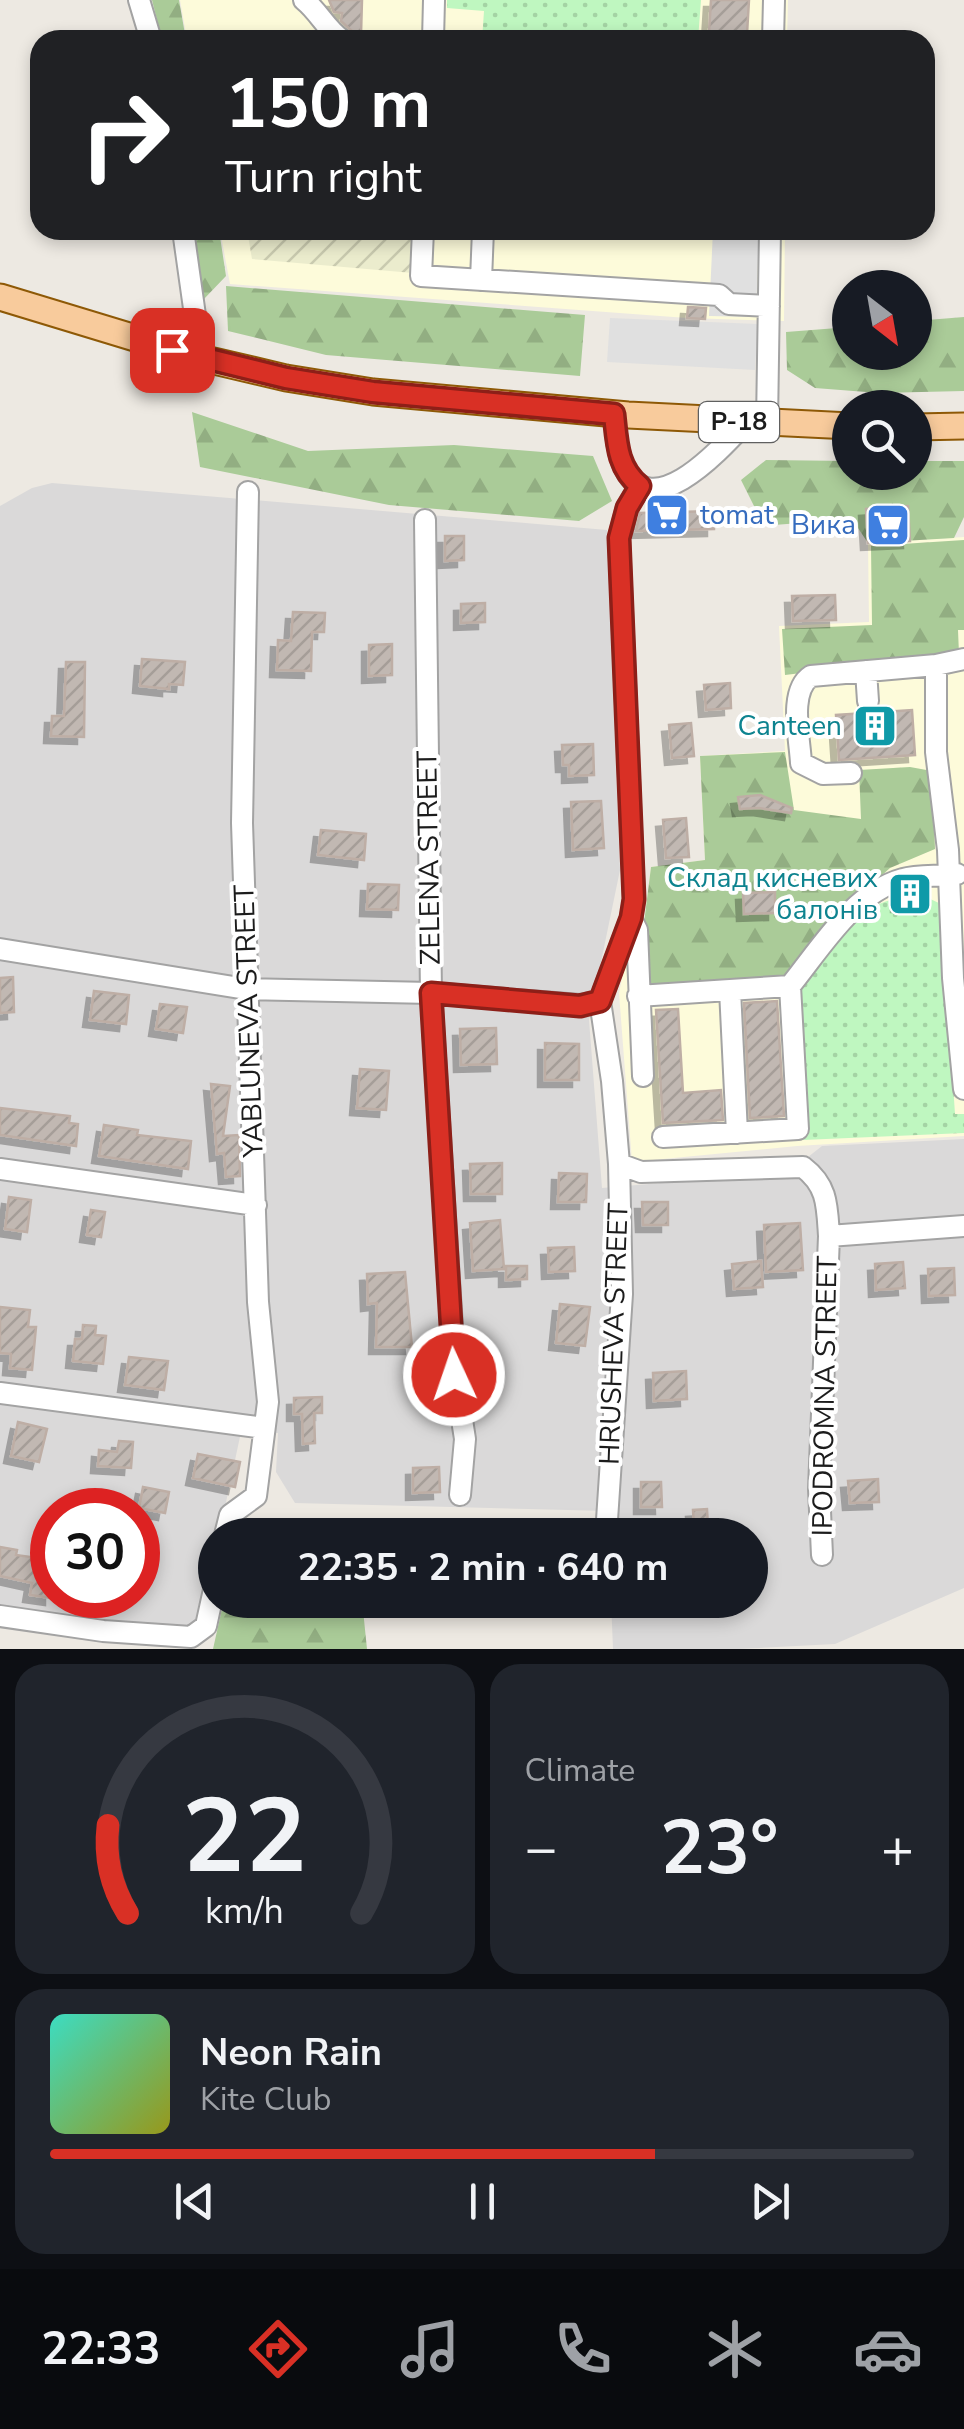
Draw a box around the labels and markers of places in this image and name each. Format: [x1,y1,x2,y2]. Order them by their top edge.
pin [130,308,215,393]
supermarket icon: tomat [644,492,690,538]
place label: tomat [700,496,774,534]
supermarket icon: Вика [865,502,911,548]
place label: Вика [791,506,856,544]
building icon: Canteen [852,703,898,749]
place label: Canteen [738,707,842,745]
place label: Склад кисневих балонів [667,859,878,929]
building icon: Склад кисневих балонів [887,871,933,917]

